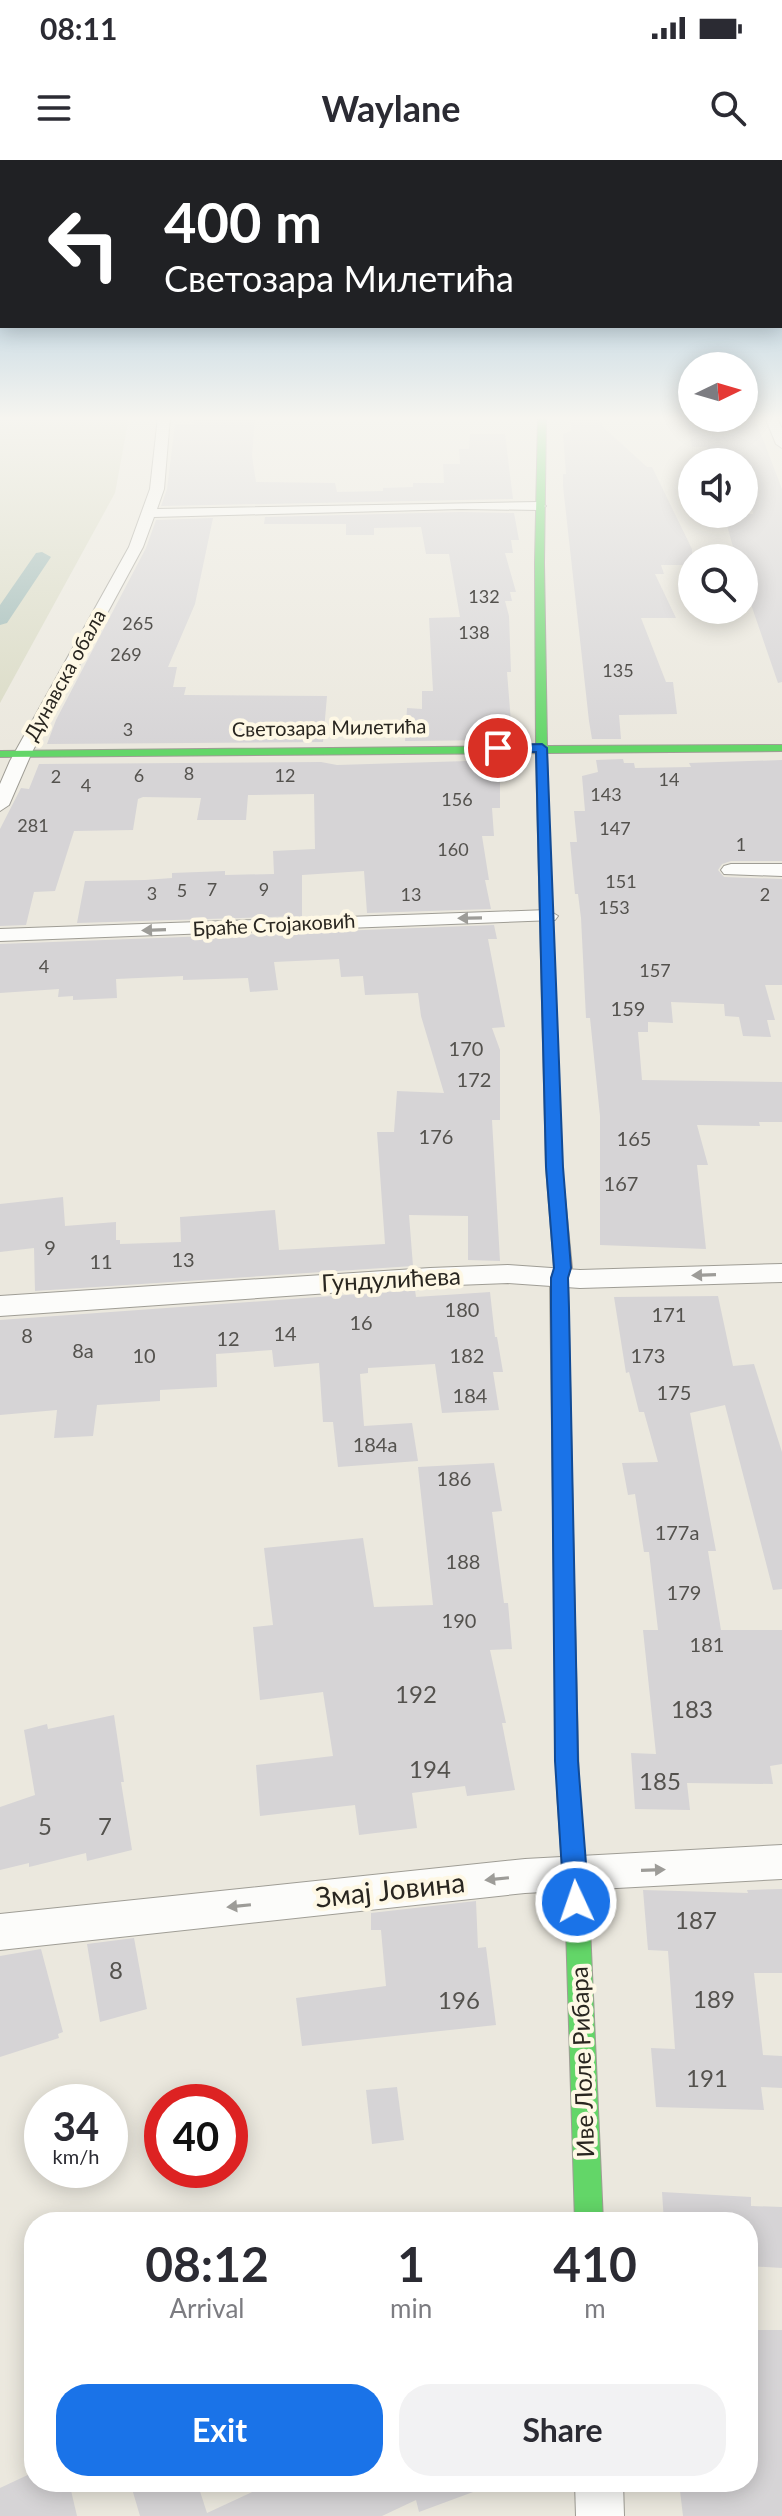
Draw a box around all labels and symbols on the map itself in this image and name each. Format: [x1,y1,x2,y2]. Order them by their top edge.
north arrow [678,352,758,432]
house number: 132 [468,585,500,607]
street label: Дунавска обала [18,605,110,744]
house number: 265 [122,612,154,634]
house number: 138 [458,621,490,643]
house number: 269 [110,643,142,665]
house number: 135 [602,659,634,681]
street label: Светозара Милетића [232,713,426,741]
pin [464,714,532,782]
house number: 3 [123,718,133,740]
house number: 8 [184,762,194,784]
house number: 6 [134,764,144,786]
house number: 12 [275,764,295,786]
house number: 2 [51,765,61,787]
house number: 14 [659,768,679,790]
house number: 4 [81,774,91,796]
house number: 143 [590,783,622,805]
house number: 156 [441,788,473,810]
house number: 281 [17,814,49,836]
house number: 147 [599,817,631,839]
house number: 1 [736,833,746,855]
house number: 160 [437,838,469,860]
house number: 151 [605,870,637,892]
house number: 7 [207,878,217,900]
house number: 9 [259,878,269,900]
house number: 5 [177,879,187,901]
house number: 3 [147,882,157,904]
house number: 13 [401,883,421,905]
house number: 2 [760,883,770,905]
house number: 153 [598,896,630,918]
street label: Браће Стојаковић [192,908,356,940]
one-way arrow [457,912,482,924]
one-way arrow [141,924,166,937]
house number: 4 [39,955,49,977]
house number: 157 [639,959,671,981]
house number: 159 [611,996,645,1020]
house number: 170 [449,1036,483,1060]
house number: 172 [457,1067,491,1091]
house number: 176 [419,1124,453,1148]
house number: 165 [617,1126,651,1150]
house number: 167 [604,1171,638,1195]
house number: 9 [44,1235,56,1259]
house number: 13 [171,1247,195,1271]
house number: 11 [89,1249,113,1273]
street label: Гундулићева [320,1260,461,1297]
one-way arrow [691,1269,716,1282]
house number: 180 [445,1297,479,1321]
house number: 171 [652,1302,686,1326]
house number: 16 [349,1310,373,1334]
house number: 14 [273,1321,297,1345]
house number: 8 [21,1323,33,1347]
house number: 12 [216,1326,240,1350]
house number: 8a [72,1338,94,1362]
house number: 10 [132,1343,156,1367]
house number: 182 [450,1343,484,1367]
house number: 173 [631,1343,665,1367]
house number: 175 [657,1380,691,1404]
house number: 184 [453,1383,488,1407]
house number: 184a [353,1432,397,1456]
house number: 186 [437,1466,471,1490]
house number: 177a [655,1520,699,1544]
house number: 188 [446,1549,480,1573]
house number: 179 [667,1580,701,1604]
house number: 190 [442,1608,476,1632]
house number: 181 [690,1632,724,1656]
house number: 192 [395,1679,437,1708]
house number: 183 [671,1694,713,1723]
house number: 194 [409,1754,451,1783]
house number: 185 [639,1766,681,1795]
house number: 5 [38,1811,52,1840]
house number: 7 [98,1811,112,1840]
position arrow [534,1860,618,1944]
street label: Змај Јовина [313,1864,466,1914]
one-way arrow [641,1864,666,1877]
one-way arrow [484,1872,509,1885]
one-way arrow [226,1900,251,1913]
house number: 187 [675,1905,717,1934]
house number: 8 [109,1955,123,1984]
street label: Иве Лоле Рибара [564,1966,599,2158]
house number: 189 [693,1984,735,2013]
house number: 196 [438,1985,480,2014]
house number: 191 [686,2063,728,2092]
speed limit sign: 40 [144,2084,248,2188]

